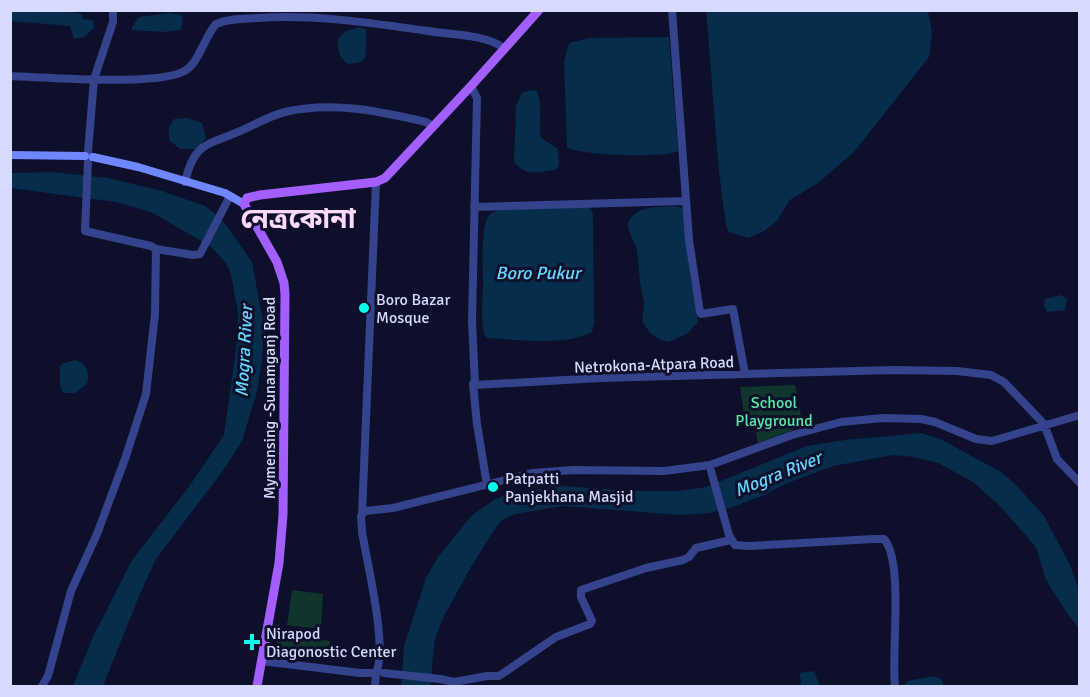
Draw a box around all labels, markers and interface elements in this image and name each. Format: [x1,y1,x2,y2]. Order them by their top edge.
district label: নেত্রকোনা [240,202,357,236]
water label: Boro Pukur [496,262,583,284]
place label: Boro Bazar Mosque [376,290,450,328]
street label: Mymensing -Sunamganj Road [260,297,280,499]
marker: Boro Bazar Mosque [357,301,371,315]
water label: Mogra River [231,302,258,398]
street label: Netrokona-Atpara Road [574,352,734,378]
park label: School Playground [735,393,813,431]
water label: Mogra River [731,446,827,501]
place label: Patpatti Panjekhana Masjid [505,469,634,507]
marker: Patpatti Panjekhana Masjid [486,480,500,494]
place label: Nirapod Diagonostic Center [266,624,396,662]
marker: Nirapod Diagonostic Center [243,633,261,651]

